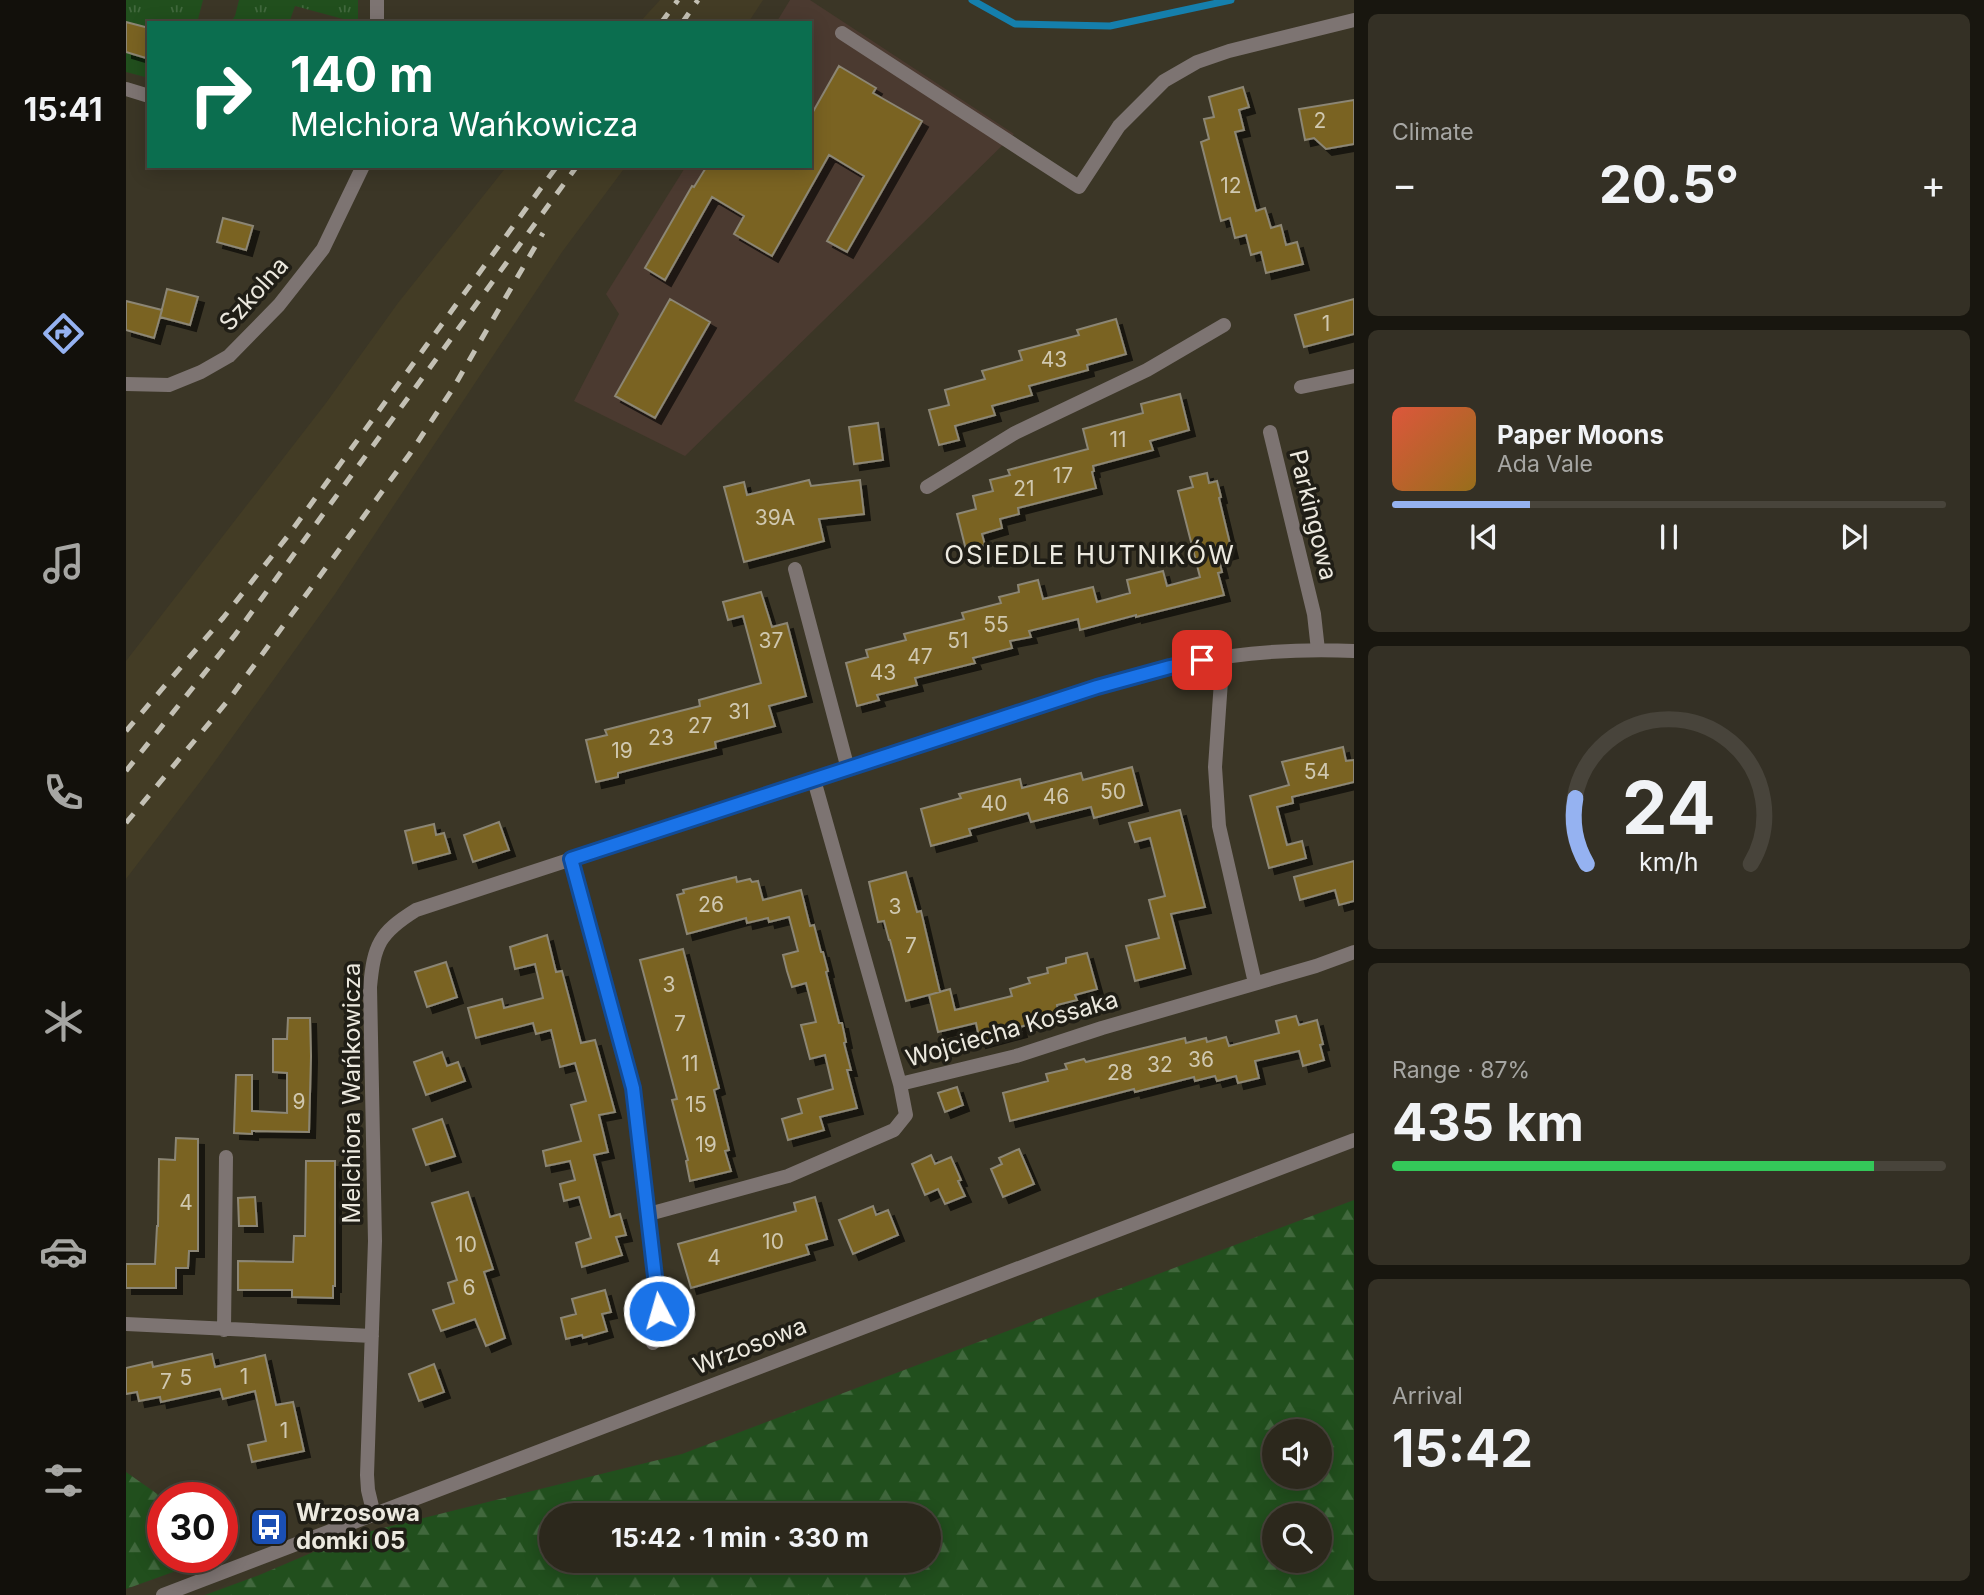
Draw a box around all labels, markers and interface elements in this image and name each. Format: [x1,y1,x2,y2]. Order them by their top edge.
text: 140 m [290,45,434,104]
icon: right [175,49,266,140]
text: 15:41 [23,90,103,129]
text: Melchiora Wańkowicza [290,105,638,144]
house number: 2 [1314,108,1326,133]
text: Climate [1392,118,1474,146]
text: 20.5° [1599,153,1739,216]
text: − [1392,161,1417,207]
text: + [1921,161,1946,207]
house number: 12 [1220,173,1242,198]
street label: Szkolna [213,251,294,336]
icon: directions [39,309,88,358]
house number: 1 [1322,311,1330,336]
house number: 43 [1041,347,1067,372]
text: Paper Moons [1497,419,1664,450]
house number: 11 [1109,427,1127,452]
street label: Parkingowa [1283,447,1344,583]
text: Ada Vale [1497,450,1593,478]
house number: 17 [1053,463,1073,488]
house number: 21 [1013,476,1035,501]
house number: 39A [755,505,795,530]
icon: previous [1465,518,1503,556]
icon: pause [1650,518,1688,556]
icon: next [1835,518,1873,556]
icon: music [39,539,88,588]
district label: OSIEDLE HUTNIKÓW [944,539,1236,570]
house number: 55 [983,612,1009,637]
house number: 37 [759,628,783,653]
house number: 51 [947,628,969,653]
pin [1172,630,1232,690]
icon: arrive [1183,641,1221,679]
house number: 47 [907,644,933,669]
house number: 43 [870,660,896,685]
house number: 31 [728,699,750,724]
house number: 27 [688,713,712,738]
house number: 23 [648,725,674,750]
house number: 19 [611,738,633,763]
house number: 54 [1304,759,1330,784]
text: 24 [1622,763,1716,852]
icon: phone [39,768,88,817]
house number: 50 [1100,779,1126,804]
house number: 46 [1043,784,1069,809]
house number: 40 [981,791,1007,816]
text: km/h [1639,846,1699,876]
house number: 26 [698,892,724,917]
house number: 3 [889,894,901,919]
house number: 7 [905,933,917,958]
street label: Melchiora Wańkowicza [337,962,366,1224]
house number: 3 [663,972,675,997]
street label: Wojciecha Kossaka [902,984,1121,1073]
icon: climate [39,997,88,1046]
house number: 7 [674,1011,686,1036]
house number: 36 [1188,1047,1214,1072]
house number: 11 [681,1051,699,1076]
house number: 32 [1147,1052,1173,1077]
text: Range · 87% [1392,1056,1530,1084]
house number: 28 [1107,1060,1133,1085]
house number: 9 [292,1089,306,1114]
text: 435 km [1392,1091,1584,1154]
house number: 15 [685,1092,707,1117]
house number: 19 [695,1132,717,1157]
house number: 4 [179,1190,193,1215]
icon: car [39,1227,88,1276]
house number: 10 [762,1229,784,1254]
house number: 10 [455,1232,477,1257]
house number: 4 [707,1245,721,1270]
position arrow [622,1274,696,1348]
house number: 6 [462,1275,476,1300]
street label: Wrzosowa [689,1311,811,1380]
house number: 1 [240,1364,248,1389]
house number: 5 [180,1365,192,1390]
house number: 7 [160,1369,172,1394]
text: Arrival [1392,1382,1463,1410]
text: 15:42 [1392,1417,1533,1480]
house number: 1 [280,1418,288,1443]
map controls [1262,1419,1332,1573]
button: sound [1262,1419,1332,1489]
icon: filters [39,1456,88,1505]
speed limit sign: 30 [147,1482,238,1573]
place label: Wrzosowa domki 05 [296,1498,420,1555]
button: search [1262,1503,1332,1573]
bus stop icon: Wrzosowa domki 05 [248,1506,290,1548]
text: 15:42 · 1 min · 330 m [611,1522,869,1553]

